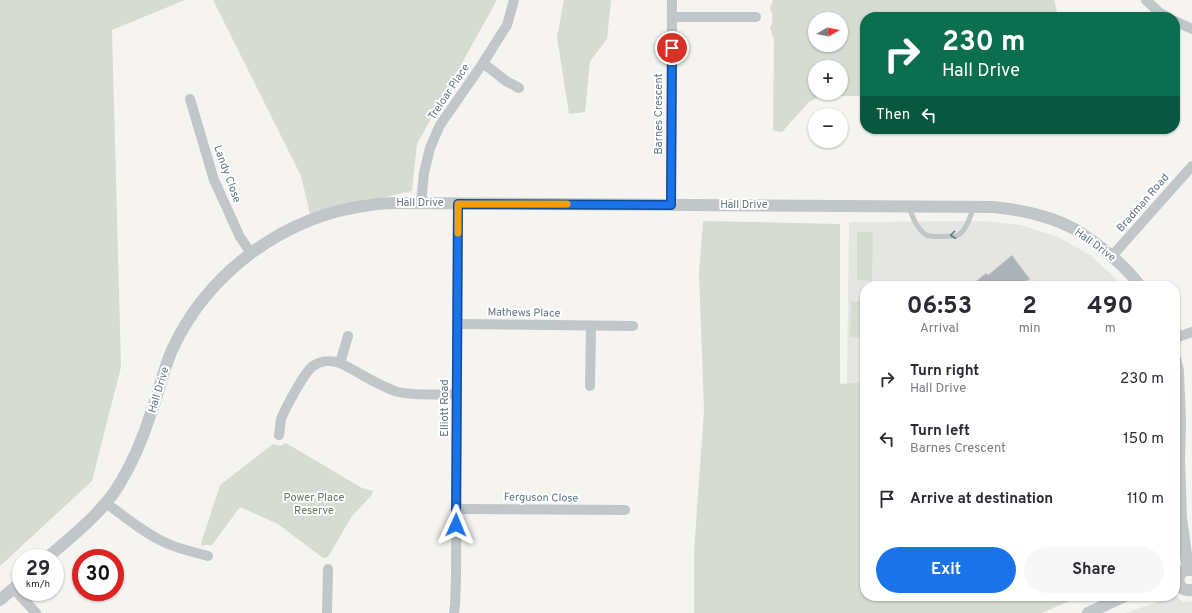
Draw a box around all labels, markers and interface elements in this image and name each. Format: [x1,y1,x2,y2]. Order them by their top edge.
north arrow [808,12,848,52]
map controls [808,12,848,148]
text: 230 m [942,25,1025,61]
icon: right [876,28,928,80]
pin [655,31,689,65]
icon: arrive [661,37,683,59]
button: + [808,60,848,100]
text: Hall Drive [942,60,1020,83]
street label: Treloar Place [425,61,473,123]
street label: Barnes Crescent [652,73,666,155]
icon: left [918,104,940,126]
text: Then [876,106,910,125]
button: − [808,108,848,148]
street label: Landy Close [210,143,244,205]
street label: Bradman Road [1114,171,1172,235]
street label: Hall Drive [396,196,444,210]
street label: Hall Drive [720,198,768,212]
street label: Hall Drive [1072,225,1118,265]
one-way arrow [950,230,956,239]
text: 06:53 [907,292,972,322]
text: 2 [1022,292,1037,322]
text: 490 [1087,292,1133,322]
street label: Mathews Place [487,305,561,321]
text: Arrival [920,321,959,337]
text: min [1019,321,1041,337]
text: m [1105,321,1116,337]
text: Turn right [910,362,979,381]
street label: Hall Drive [145,365,173,415]
icon: right [876,368,898,390]
text: 230 m [1120,370,1164,389]
street label: Elliott Road [438,379,452,437]
text: Hall Drive [910,381,966,397]
text: Turn left [910,422,970,441]
icon: left [876,428,898,450]
text: 150 m [1123,430,1164,449]
text: Barnes Crescent [910,441,1006,457]
icon: arrive [876,488,898,510]
street label: Ferguson Close [504,490,579,506]
text: Arrive at destination [910,490,1053,509]
text: 110 m [1127,490,1164,509]
park label: Power Place Reserve [284,491,345,518]
position arrow [435,504,477,546]
button: Exit [876,547,1016,593]
button: Share [1024,547,1164,593]
speed limit sign: 30 [72,549,124,601]
text: 29 [26,557,50,583]
text: km/h [26,578,50,591]

